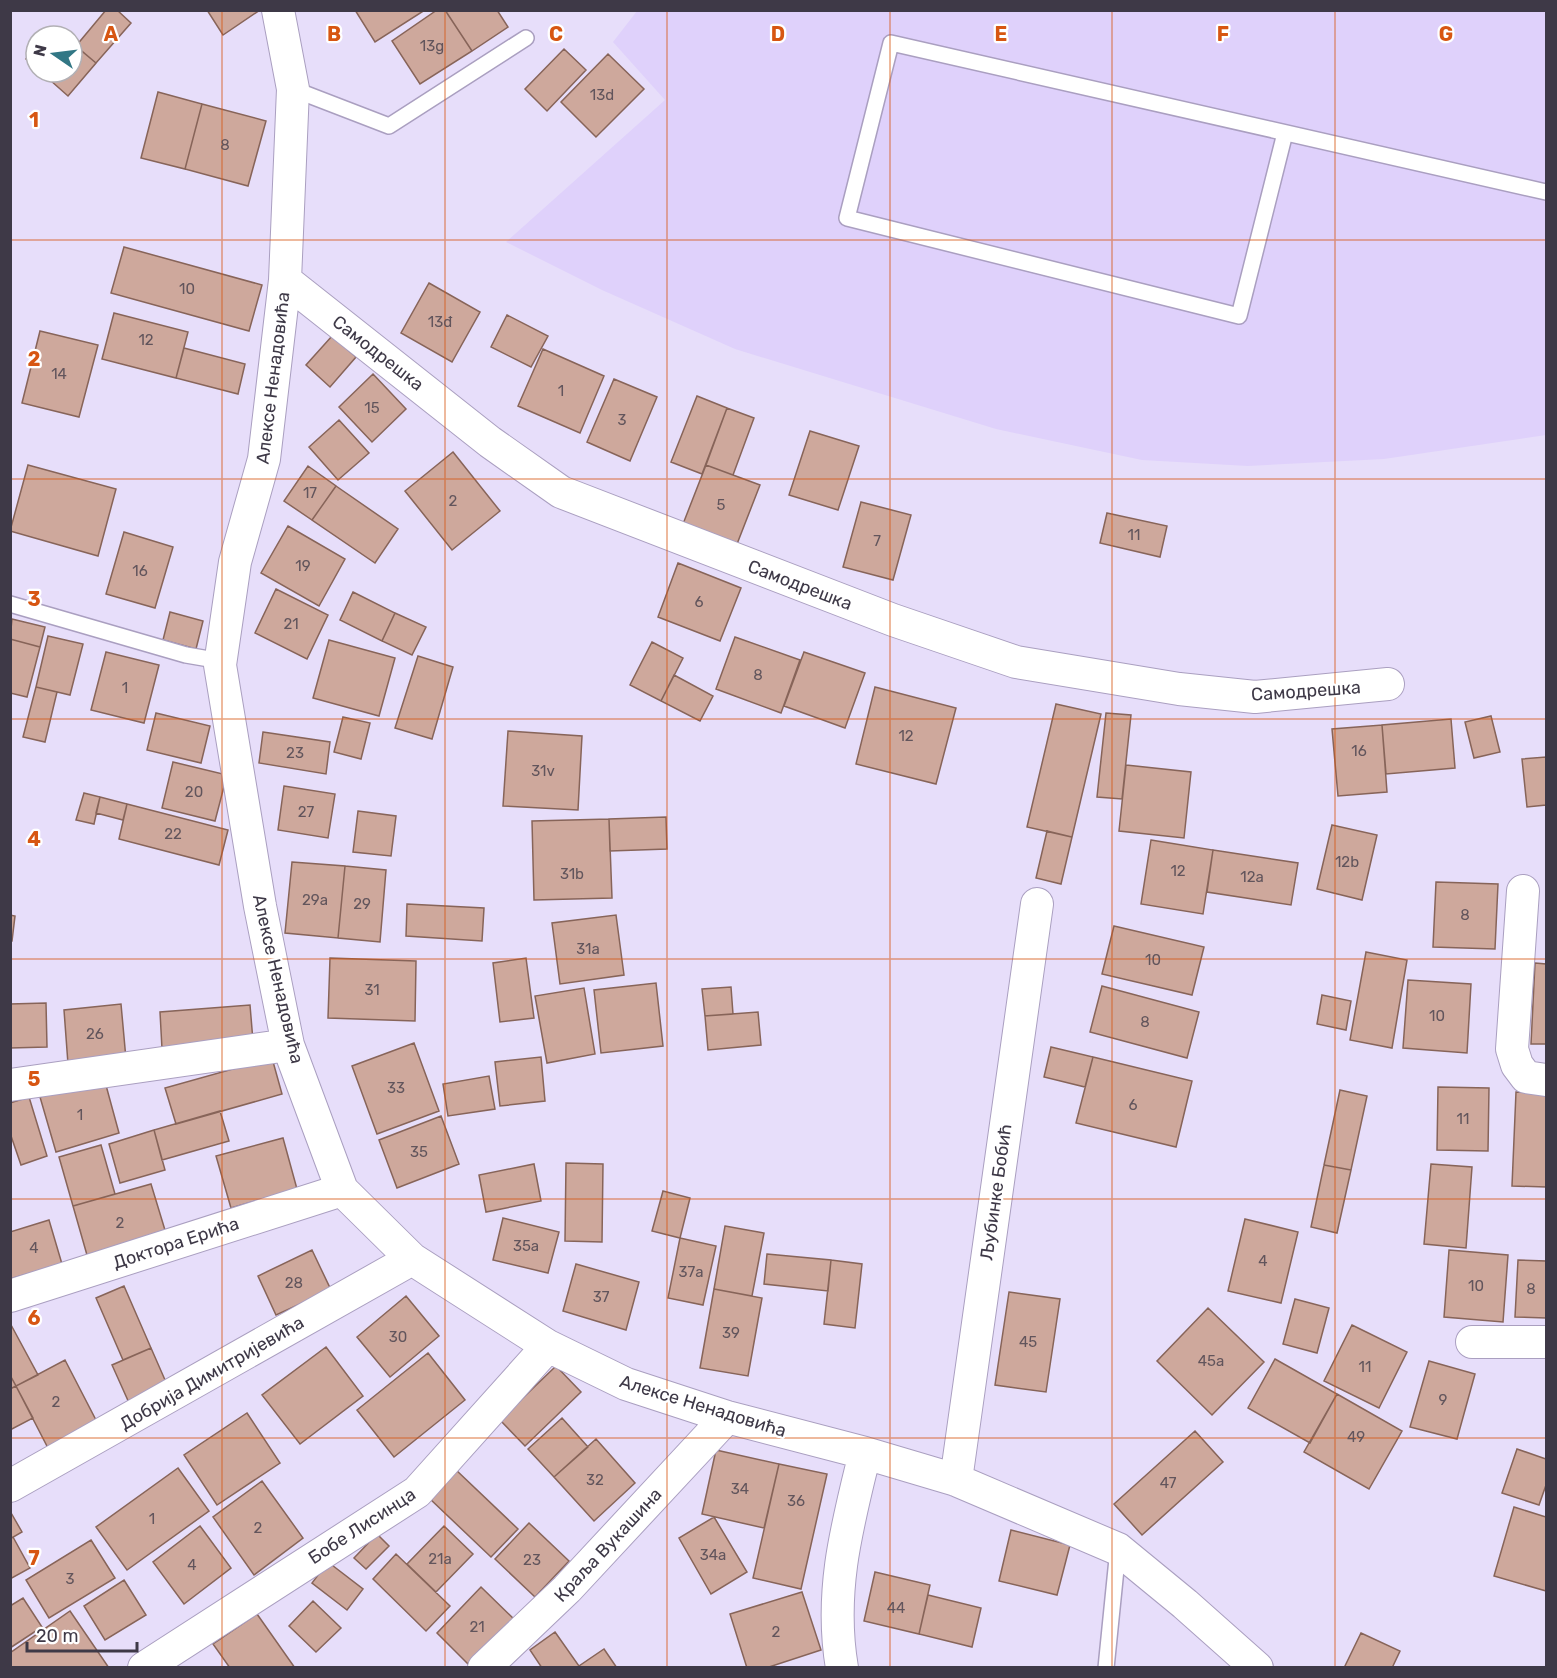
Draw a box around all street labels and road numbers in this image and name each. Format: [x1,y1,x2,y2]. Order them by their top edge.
street label: Алексе Ненадовића [252,291,294,465]
street label: Самодрешка [328,311,428,395]
street label: Самодрешка [745,555,855,615]
street label: Самодрешка [1250,676,1362,706]
street label: Алексе Ненадовића [248,892,308,1066]
street label: Љубинке Бобић [976,1122,1016,1262]
street label: Доктора Ерића [110,1212,242,1274]
street label: Добрија Димитријевића [116,1311,308,1435]
street label: Алексе Ненадовића [617,1370,789,1442]
street label: Бобе Лисинца [304,1483,420,1569]
street label: Краља Вукашина [549,1483,667,1607]

